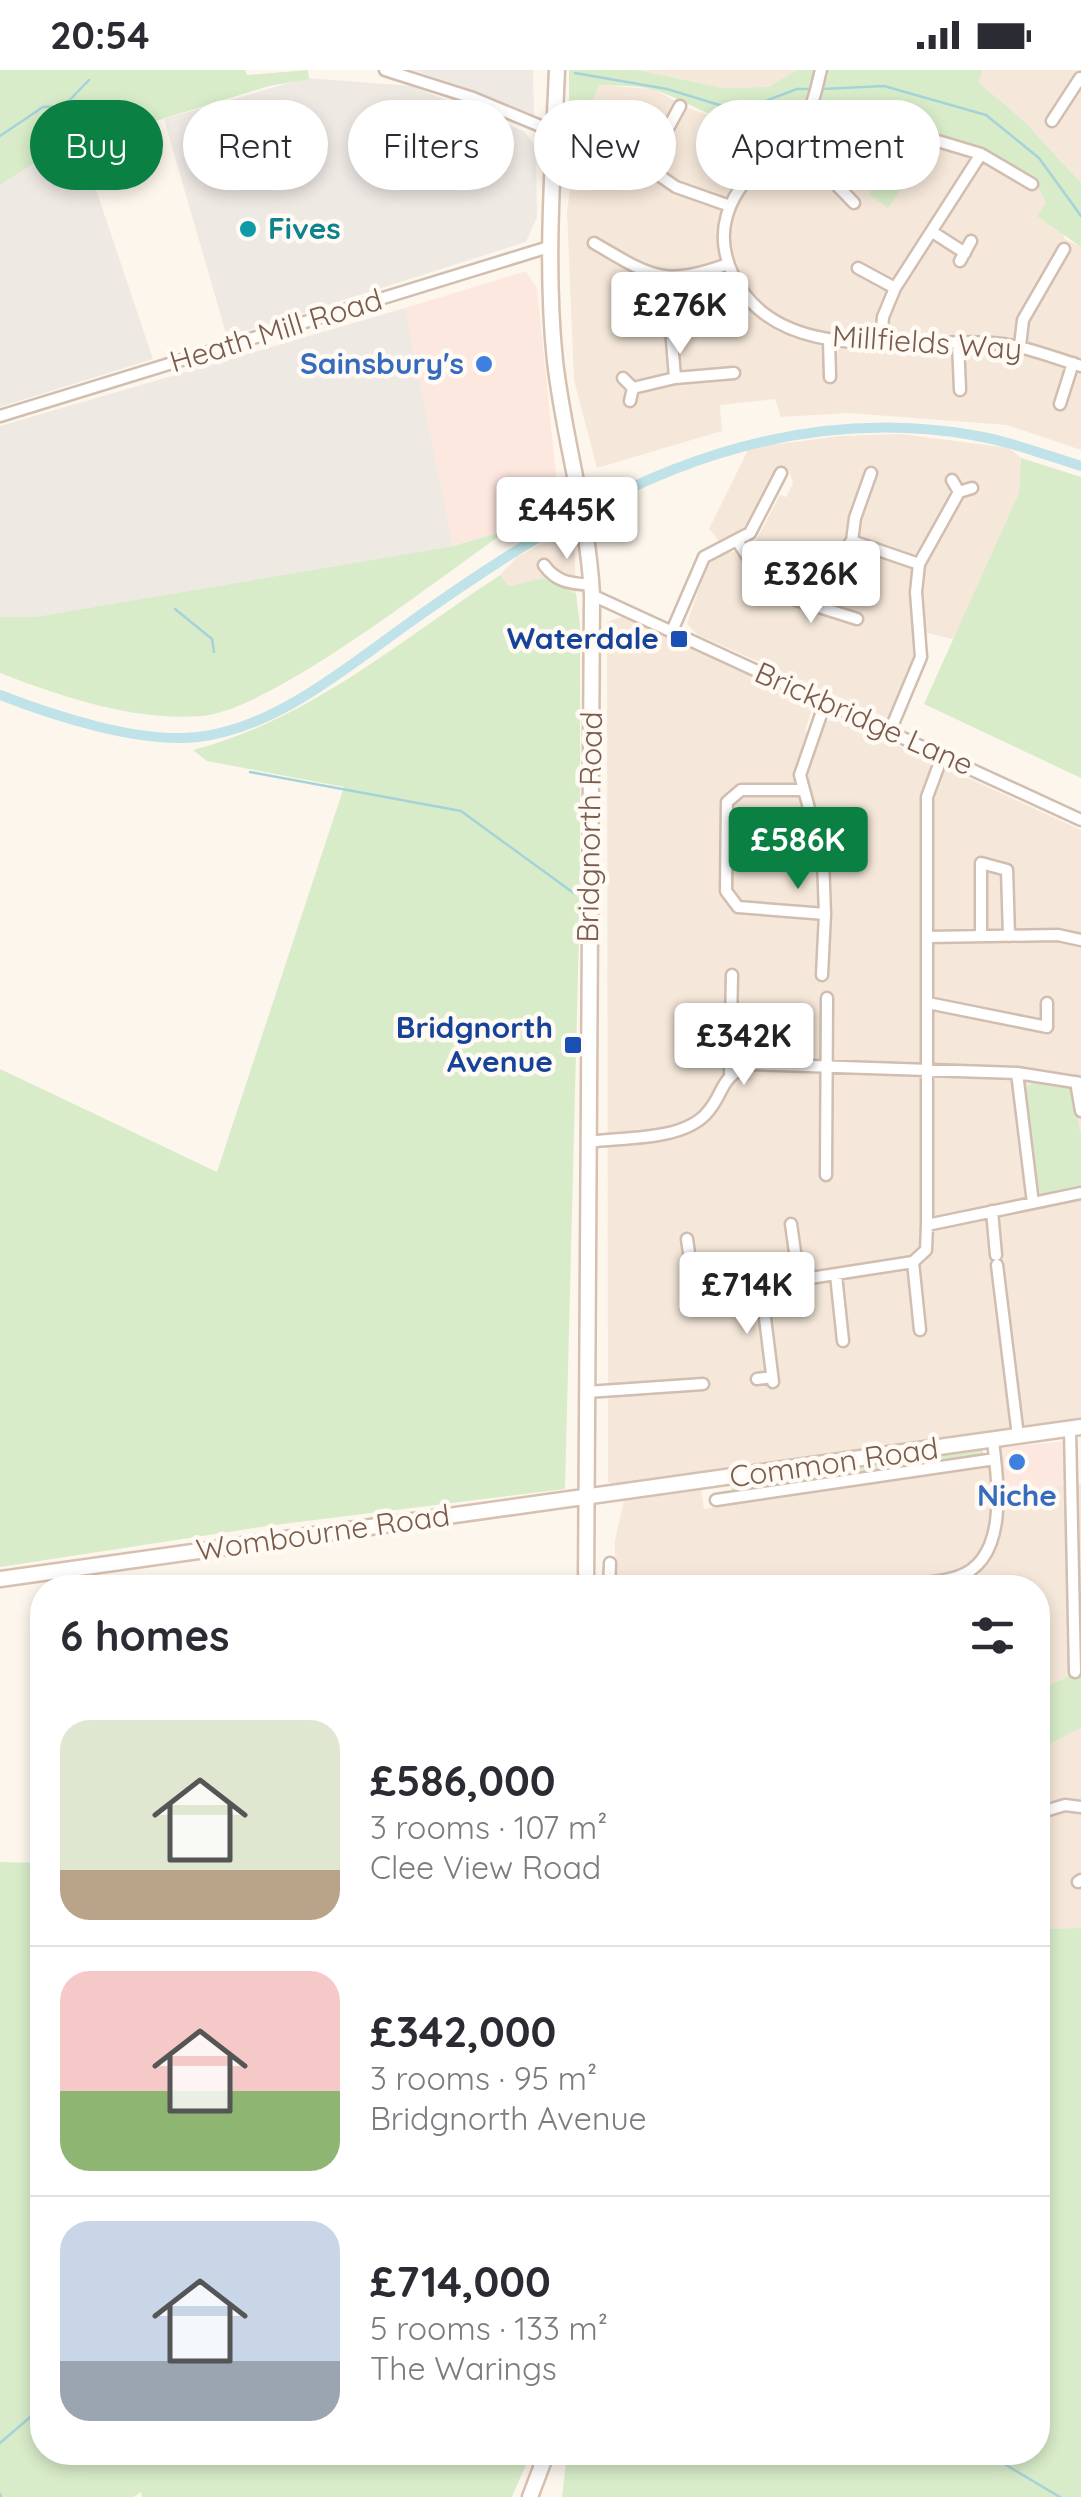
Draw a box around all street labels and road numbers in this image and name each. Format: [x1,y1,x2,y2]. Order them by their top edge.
street label: Heath Mill Road [165,280,386,380]
street label: Millfields Way [831,316,1023,368]
street label: Brickbridge Lane [749,653,979,783]
street label: Bridgnorth Road [568,711,610,943]
street label: Common Road [727,1429,941,1495]
street label: Wombourne Road [194,1495,452,1569]

